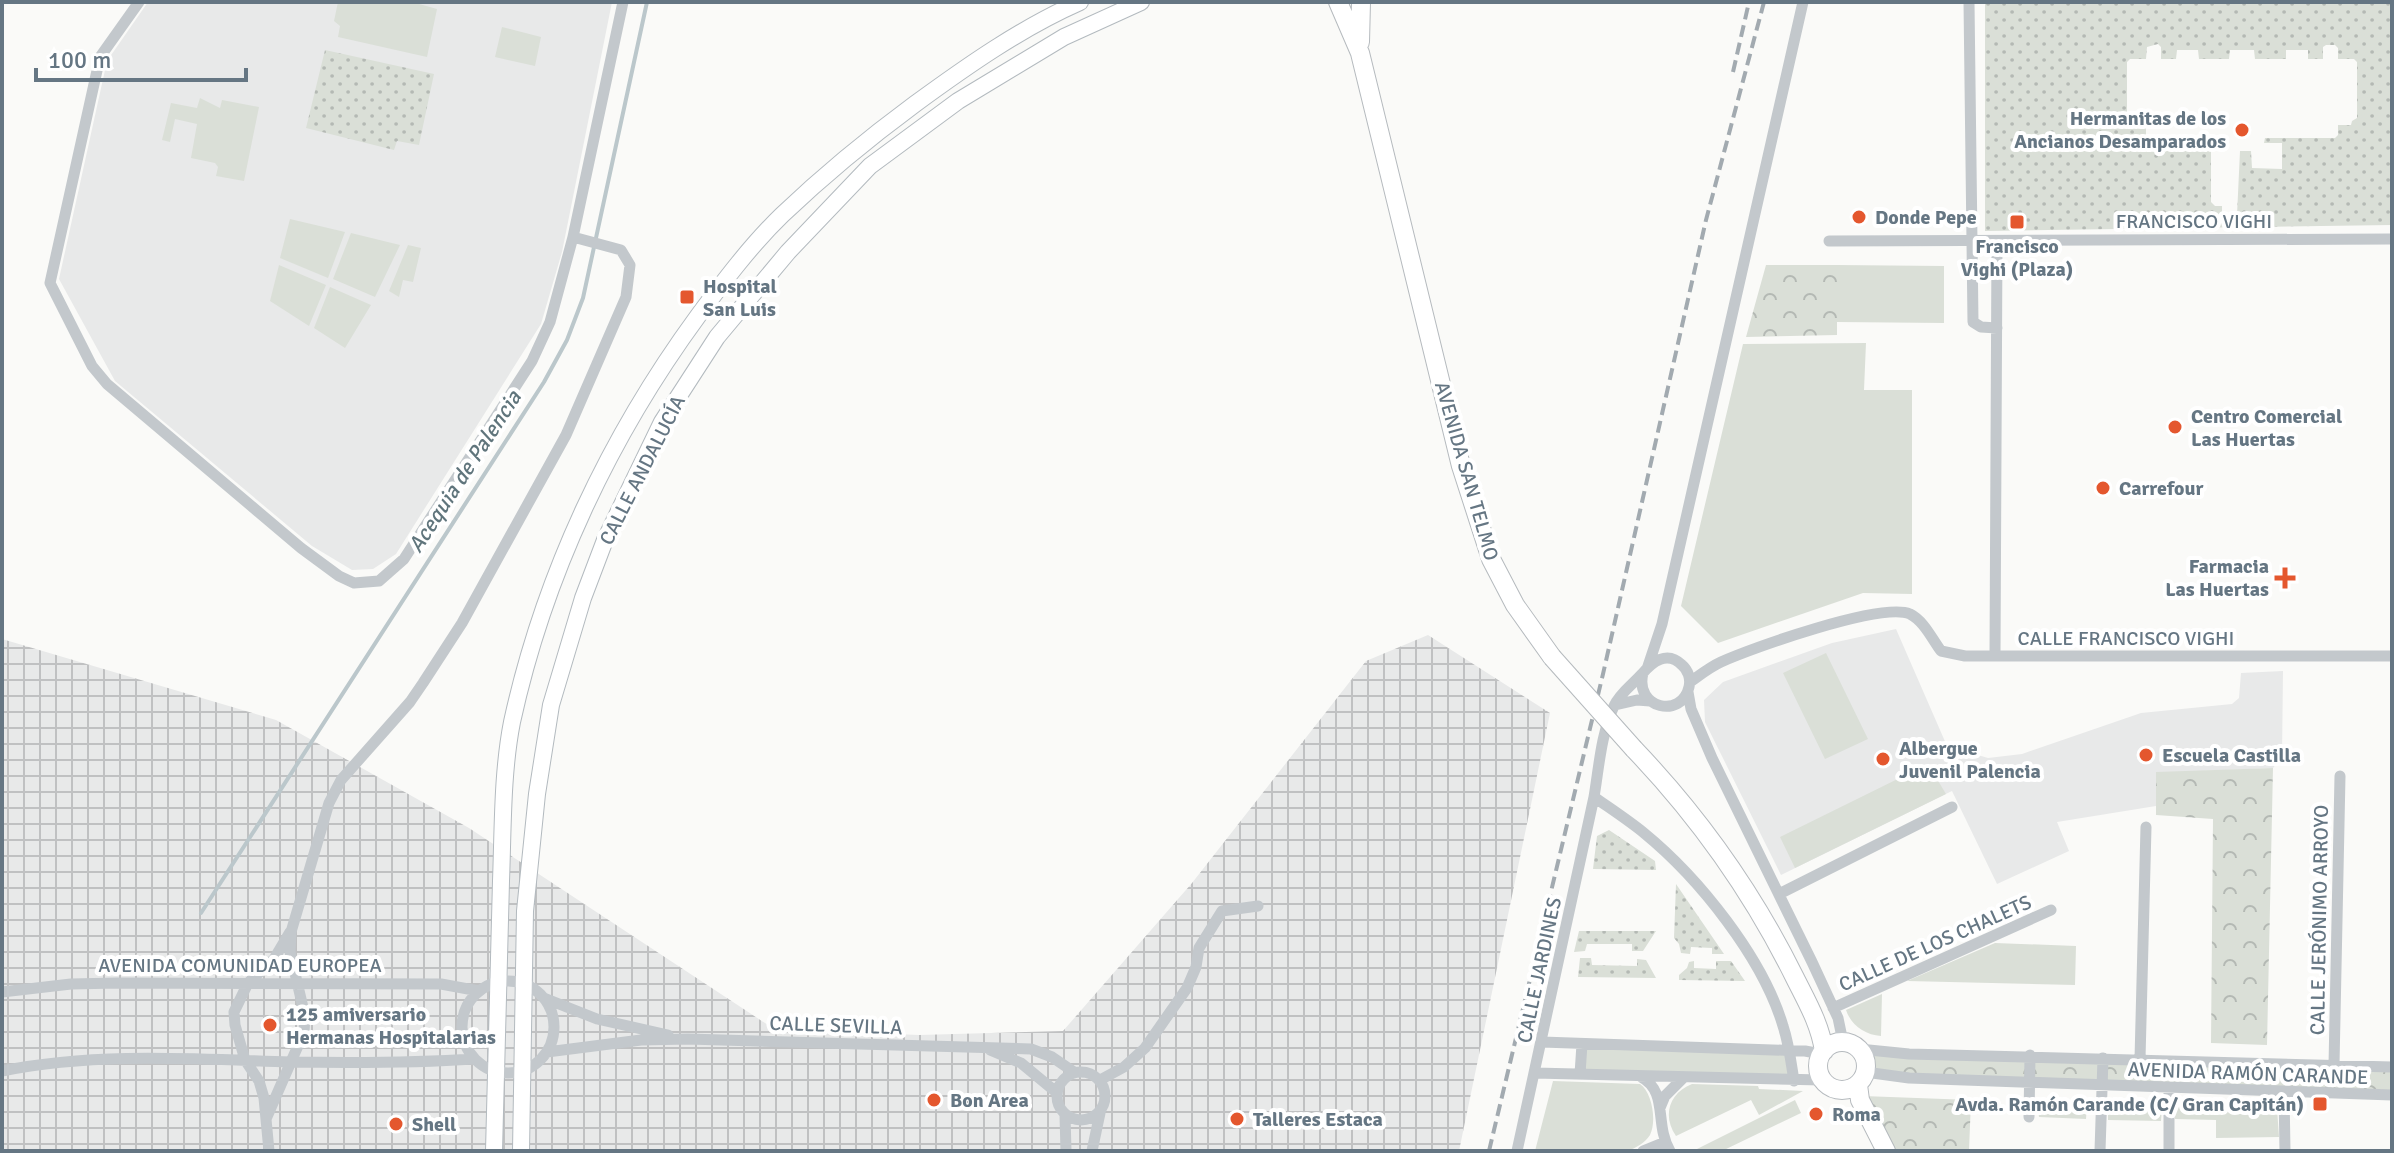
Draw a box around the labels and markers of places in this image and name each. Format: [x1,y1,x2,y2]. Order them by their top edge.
place label: Hermanitas de los Ancianos Desamparados [2014,106,2226,154]
marker: Hermanitas de los Ancianos Desamparados [2233,121,2251,139]
place label: Donde Pepe [1875,205,1977,230]
marker: Donde Pepe [1850,208,1868,226]
marker: Francisco Vighi (Plaza) [2008,213,2026,231]
place label: Francisco Vighi (Plaza) [1961,234,2073,282]
place label: Hospital San Luis [703,274,777,322]
marker: Hospital San Luis [678,288,696,306]
place label: Centro Comercial Las Huertas [2191,404,2342,452]
marker: Centro Comercial Las Huertas [2166,418,2184,436]
place label: Carrefour [2119,476,2203,501]
marker: Carrefour [2094,479,2112,497]
place label: Farmacia Las Huertas [2165,554,2269,602]
marker: Farmacia Las Huertas [2276,569,2294,587]
place label: Albergue Juvenil Palencia [1899,736,2041,784]
place label: Escuela Castilla [2162,743,2301,768]
marker: Escuela Castilla [2137,746,2155,764]
marker: Albergue Juvenil Palencia [1874,750,1892,768]
place label: 125 amiversario Hermanas Hospitalarias [286,1002,496,1050]
marker: 125 amiversario Hermanas Hospitalarias [261,1016,279,1034]
place label: Bon Area [950,1088,1029,1113]
marker: Bon Area [925,1091,943,1109]
place label: Avda. Ramón Carande (C/ Gran Capitán) [1955,1092,2304,1117]
marker: Avda. Ramón Carande (C/ Gran Capitán) [2311,1095,2329,1113]
place label: Roma [1832,1102,1881,1127]
marker: Roma [1807,1105,1825,1123]
place label: Talleres Estaca [1253,1107,1383,1132]
marker: Talleres Estaca [1228,1110,1246,1128]
place label: Shell [412,1112,456,1137]
marker: Shell [387,1115,405,1133]

